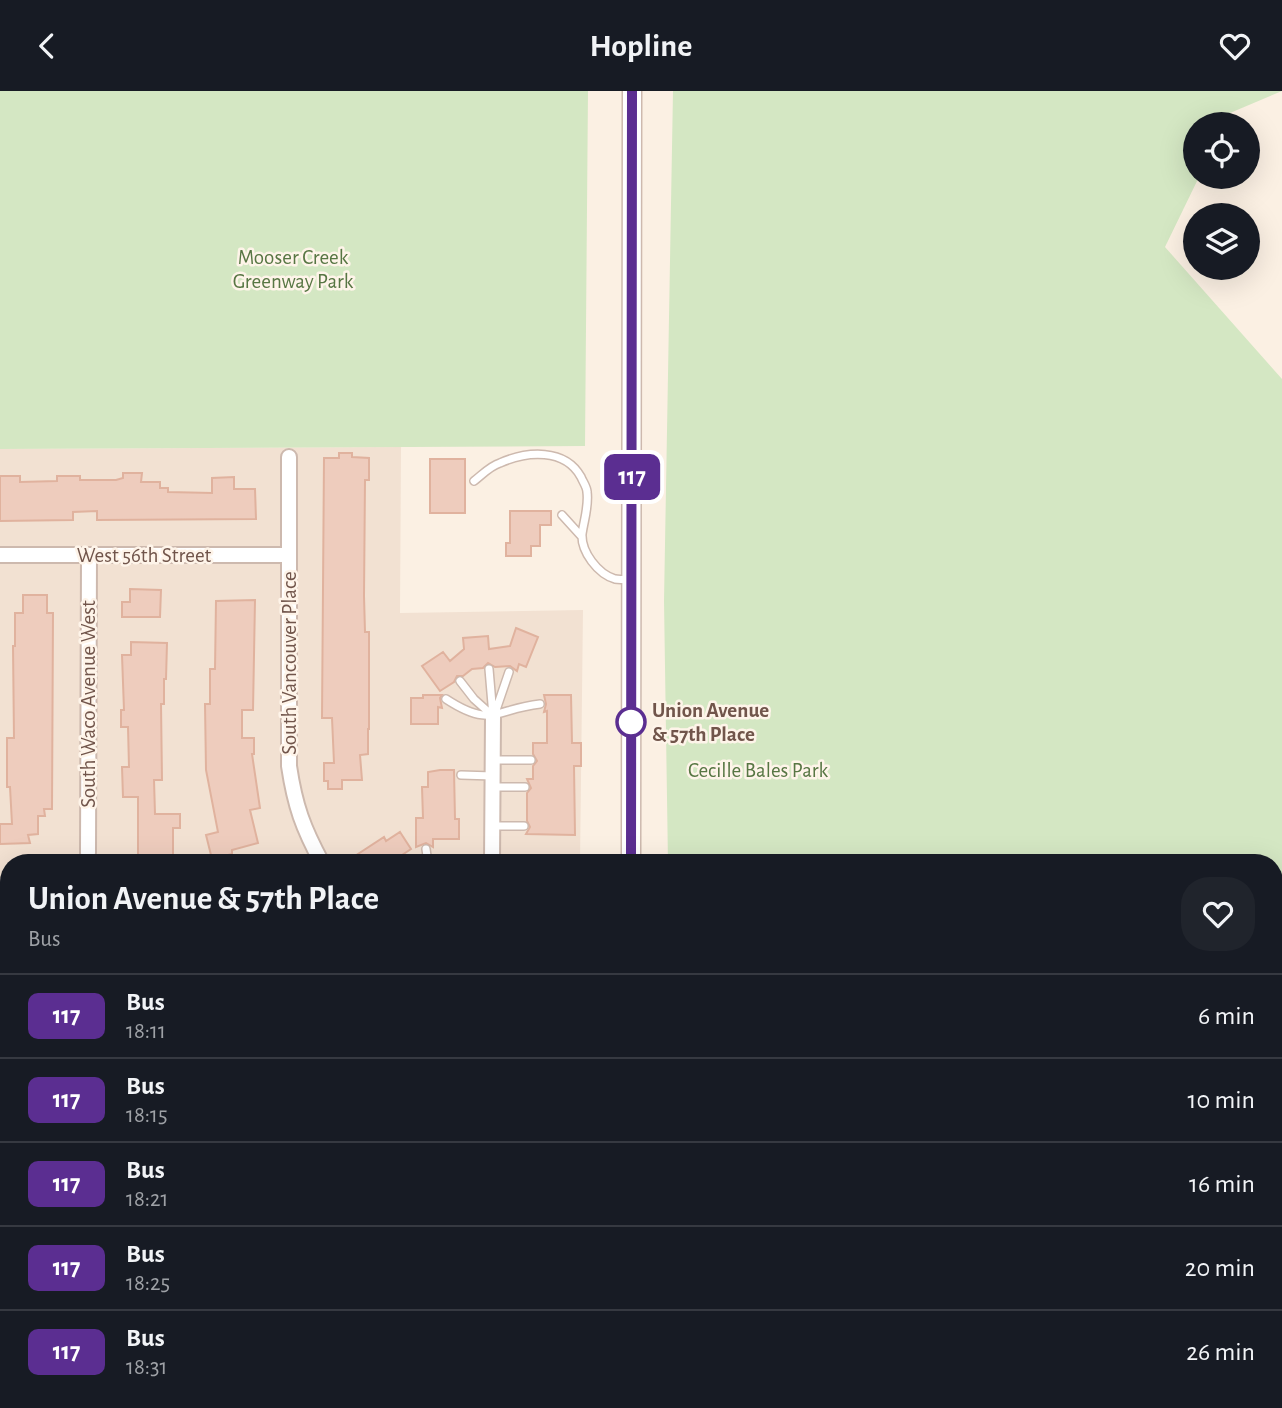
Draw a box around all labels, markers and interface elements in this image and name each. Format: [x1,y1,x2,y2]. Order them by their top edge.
icon: back [28,27,66,65]
icon: heart [1216,27,1254,65]
text: Hopline [590,30,692,62]
map controls [1183,112,1260,280]
button: locate [1183,112,1260,189]
button: layers [1183,203,1260,280]
park label: Mooser Creek Greenway Park [233,247,354,292]
line badge: 117 [592,454,672,500]
text: 117 [618,465,646,489]
street label: West 56th Street [77,545,212,566]
street label: South Vancouver Place [279,571,300,755]
street label: South Waco Avenue West [78,600,99,808]
place label: Union Avenue & 57th Place [652,700,769,745]
marker: Union Avenue & 57th Place [616,707,646,737]
park label: Cecille Bales Park [688,760,829,781]
button: heart [1181,877,1255,951]
text: Union Avenue & 57th Place [28,883,379,916]
text: Bus [28,928,61,951]
text: Bus [126,989,165,1015]
text: 6 min [1198,1003,1255,1029]
text: 117 [53,1004,80,1028]
text: 18:11 [126,1020,166,1043]
text: Bus [126,1073,165,1099]
text: 10 min [1188,1087,1255,1113]
text: 117 [53,1088,80,1112]
text: 18:15 [126,1104,168,1127]
text: Bus [126,1157,165,1183]
text: 16 min [1189,1171,1255,1197]
text: 117 [53,1172,80,1196]
text: 18:21 [126,1188,168,1211]
text: Bus [126,1241,165,1267]
text: 20 min [1185,1255,1255,1281]
text: 117 [53,1256,80,1280]
text: 18:25 [126,1272,170,1295]
text: Bus [126,1325,165,1351]
text: 26 min [1186,1339,1255,1365]
text: 117 [53,1340,80,1364]
text: 18:31 [126,1356,167,1379]

